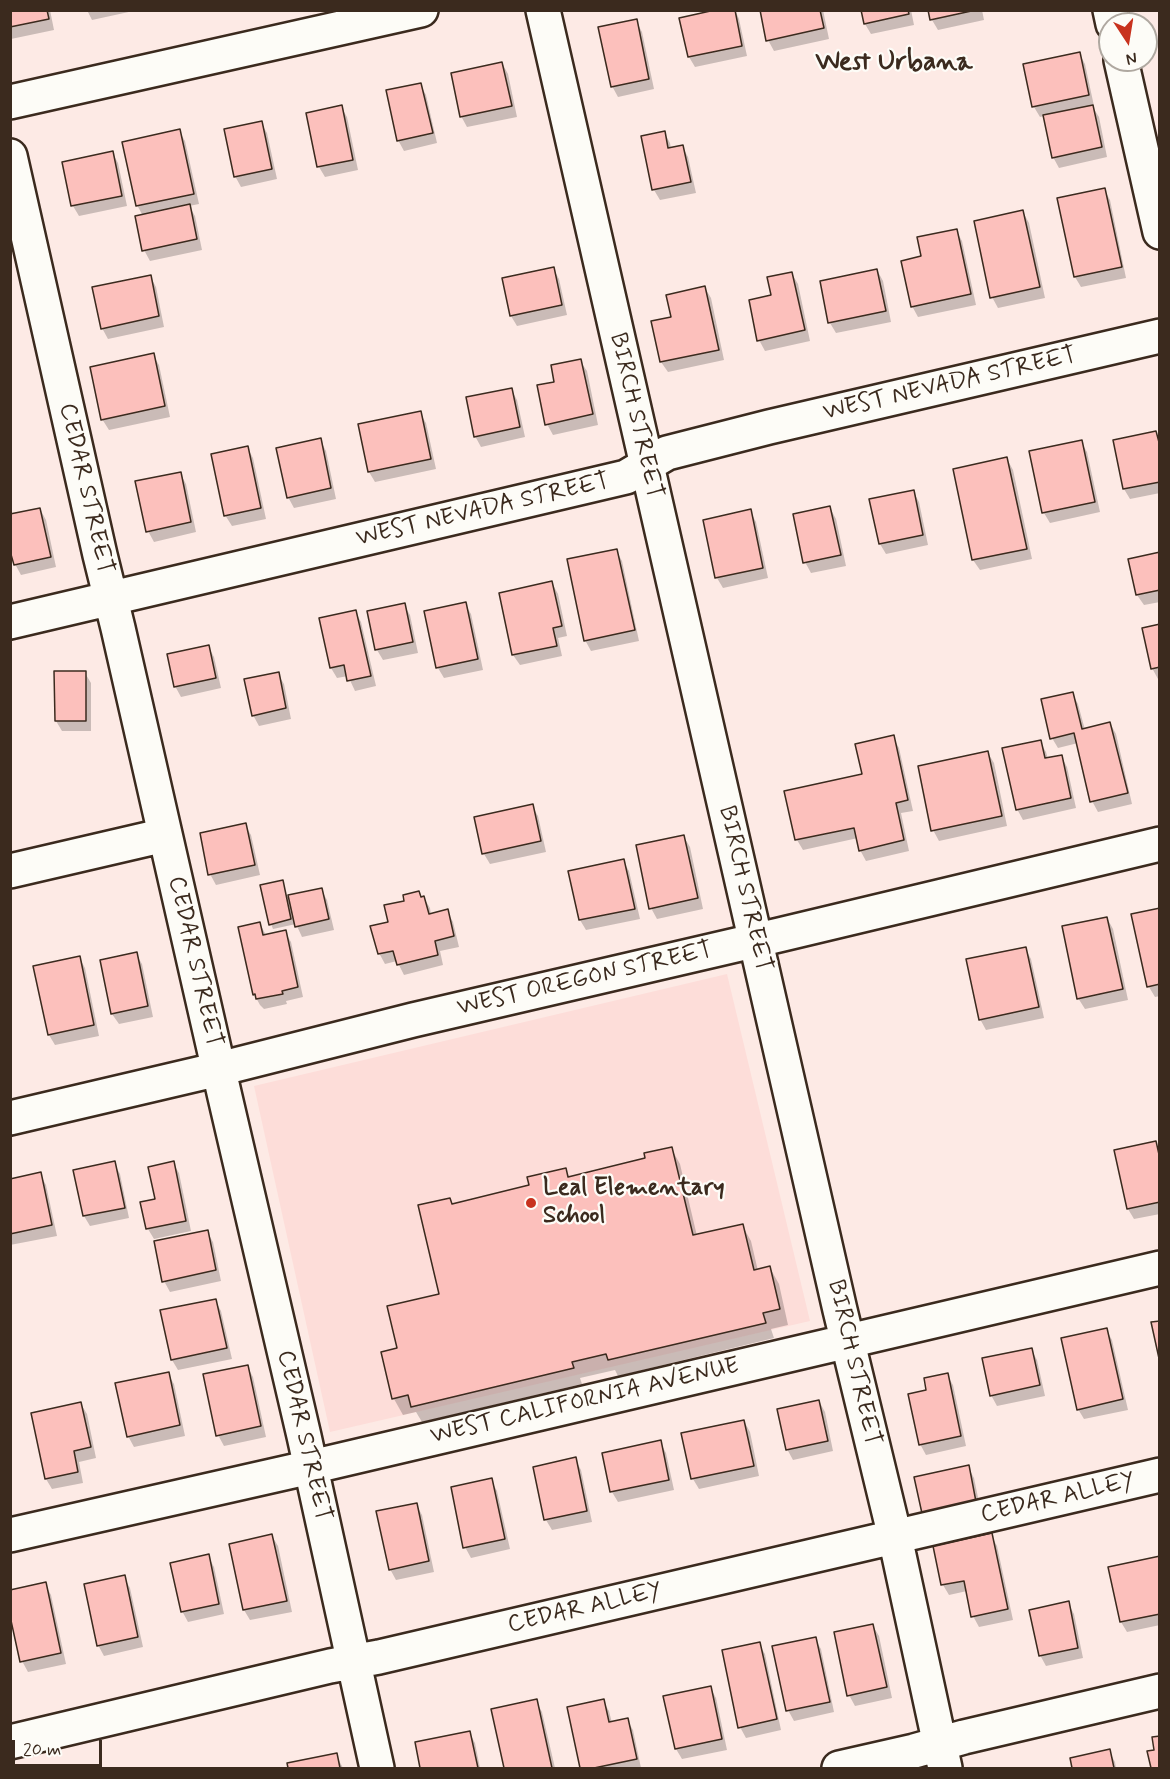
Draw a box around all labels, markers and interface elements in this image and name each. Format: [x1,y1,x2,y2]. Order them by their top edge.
north arrow [1098,12,1158,72]
district label: West Urbana [815,47,973,79]
text: N [1124,47,1139,70]
street label: BIRCH STREET [602,330,668,502]
street label: WEST NEVADA STREET [821,342,1079,428]
street label: CEDAR STREET [51,401,119,577]
street label: WEST NEVADA STREET [354,468,612,554]
street label: BIRCH STREET [711,803,777,975]
street label: CEDAR STREET [160,874,228,1050]
street label: WEST OREGON STREET [455,937,715,1023]
place label: Leal Elementary School [543,1175,724,1231]
marker: Leal Elementary School [524,1196,538,1210]
street label: BIRCH STREET [820,1277,886,1449]
street label: CEDAR STREET [269,1348,337,1524]
street label: WEST CALIFORNIA AVENUE [428,1352,742,1452]
street label: CEDAR ALLEY [978,1467,1138,1531]
street label: CEDAR ALLEY [505,1577,665,1641]
scale bar [15,1728,105,1766]
text: 20 m [23,1738,61,1762]

